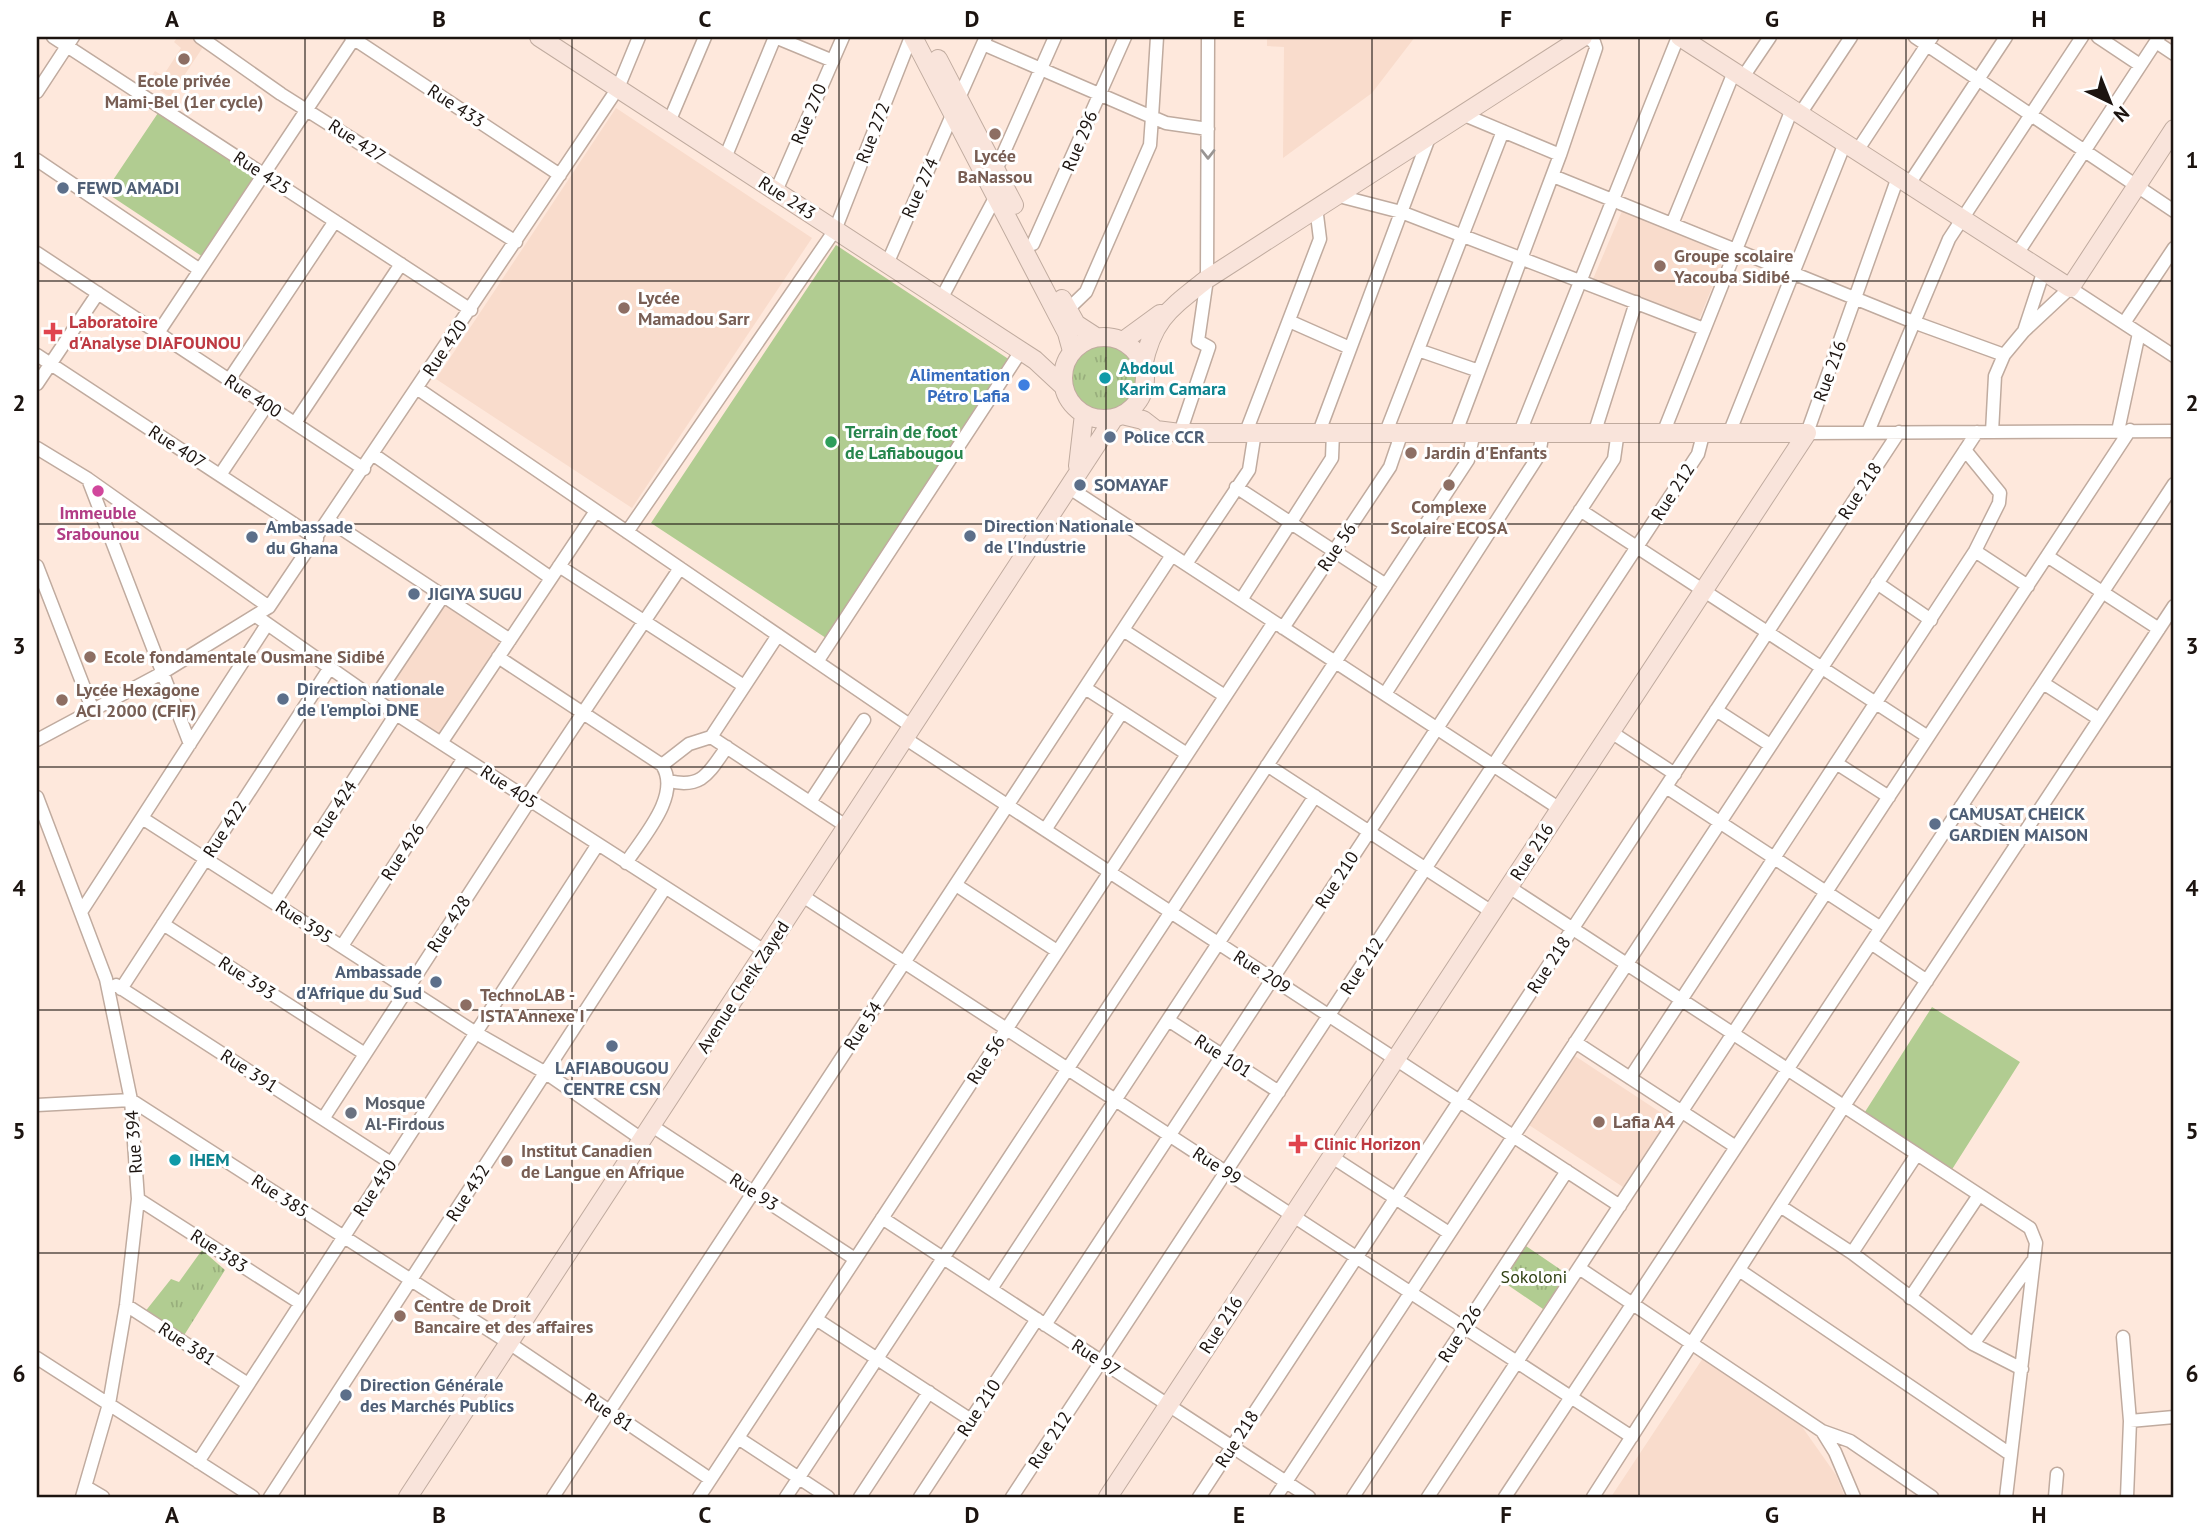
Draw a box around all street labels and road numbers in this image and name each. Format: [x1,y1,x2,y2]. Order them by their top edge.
street label: Rue 433 [423,79,489,133]
street label: Rue 270 [786,80,832,148]
street label: Rue 272 [850,99,895,167]
street label: Rue 296 [1057,107,1103,175]
street label: Rue 427 [324,114,390,168]
street label: Rue 425 [229,146,295,200]
street label: Rue 274 [896,154,943,222]
street label: Rue 243 [754,171,820,225]
street label: Rue 420 [417,315,472,381]
street label: Rue 216 [1808,337,1851,405]
street label: Rue 400 [220,369,286,423]
street label: Rue 407 [144,420,210,474]
street label: Rue 218 [1833,458,1887,524]
street label: Rue 212 [1646,459,1700,525]
street label: Rue 56 [1312,518,1361,575]
street label: Rue 405 [476,760,542,814]
street label: Rue 424 [308,776,362,842]
street label: Rue 422 [198,796,252,862]
street label: Rue 426 [376,819,430,885]
street label: Rue 216 [1505,819,1559,885]
street label: Rue 210 [1310,847,1364,913]
street label: Rue 428 [422,891,476,957]
street label: Rue 395 [271,895,337,949]
street label: Avenue Cheik Zayed [691,916,794,1057]
street label: Rue 218 [1522,932,1576,998]
street label: Rue 212 [1335,933,1389,999]
street label: Rue 209 [1229,945,1295,999]
street label: Rue 393 [214,951,280,1005]
street label: Rue 54 [838,997,887,1055]
street label: Rue 101 [1190,1029,1256,1083]
street label: Rue 56 [961,1031,1010,1089]
street label: Rue 391 [216,1044,282,1098]
street label: Rue 394 [120,1109,147,1175]
street label: Rue 99 [1188,1141,1246,1190]
street label: Rue 430 [348,1155,402,1221]
street label: Rue 432 [441,1160,495,1226]
street label: Rue 93 [725,1167,783,1216]
street label: Rue 385 [247,1169,313,1223]
street label: Rue 383 [186,1224,252,1278]
street label: Rue 216 [1194,1292,1248,1358]
street label: Rue 226 [1433,1301,1487,1367]
street label: Rue 381 [154,1317,220,1371]
street label: Rue 97 [1067,1333,1125,1382]
street label: Rue 210 [952,1375,1006,1441]
street label: Rue 81 [581,1387,638,1436]
street label: Rue 218 [1210,1406,1264,1472]
street label: Rue 212 [1023,1407,1077,1473]

